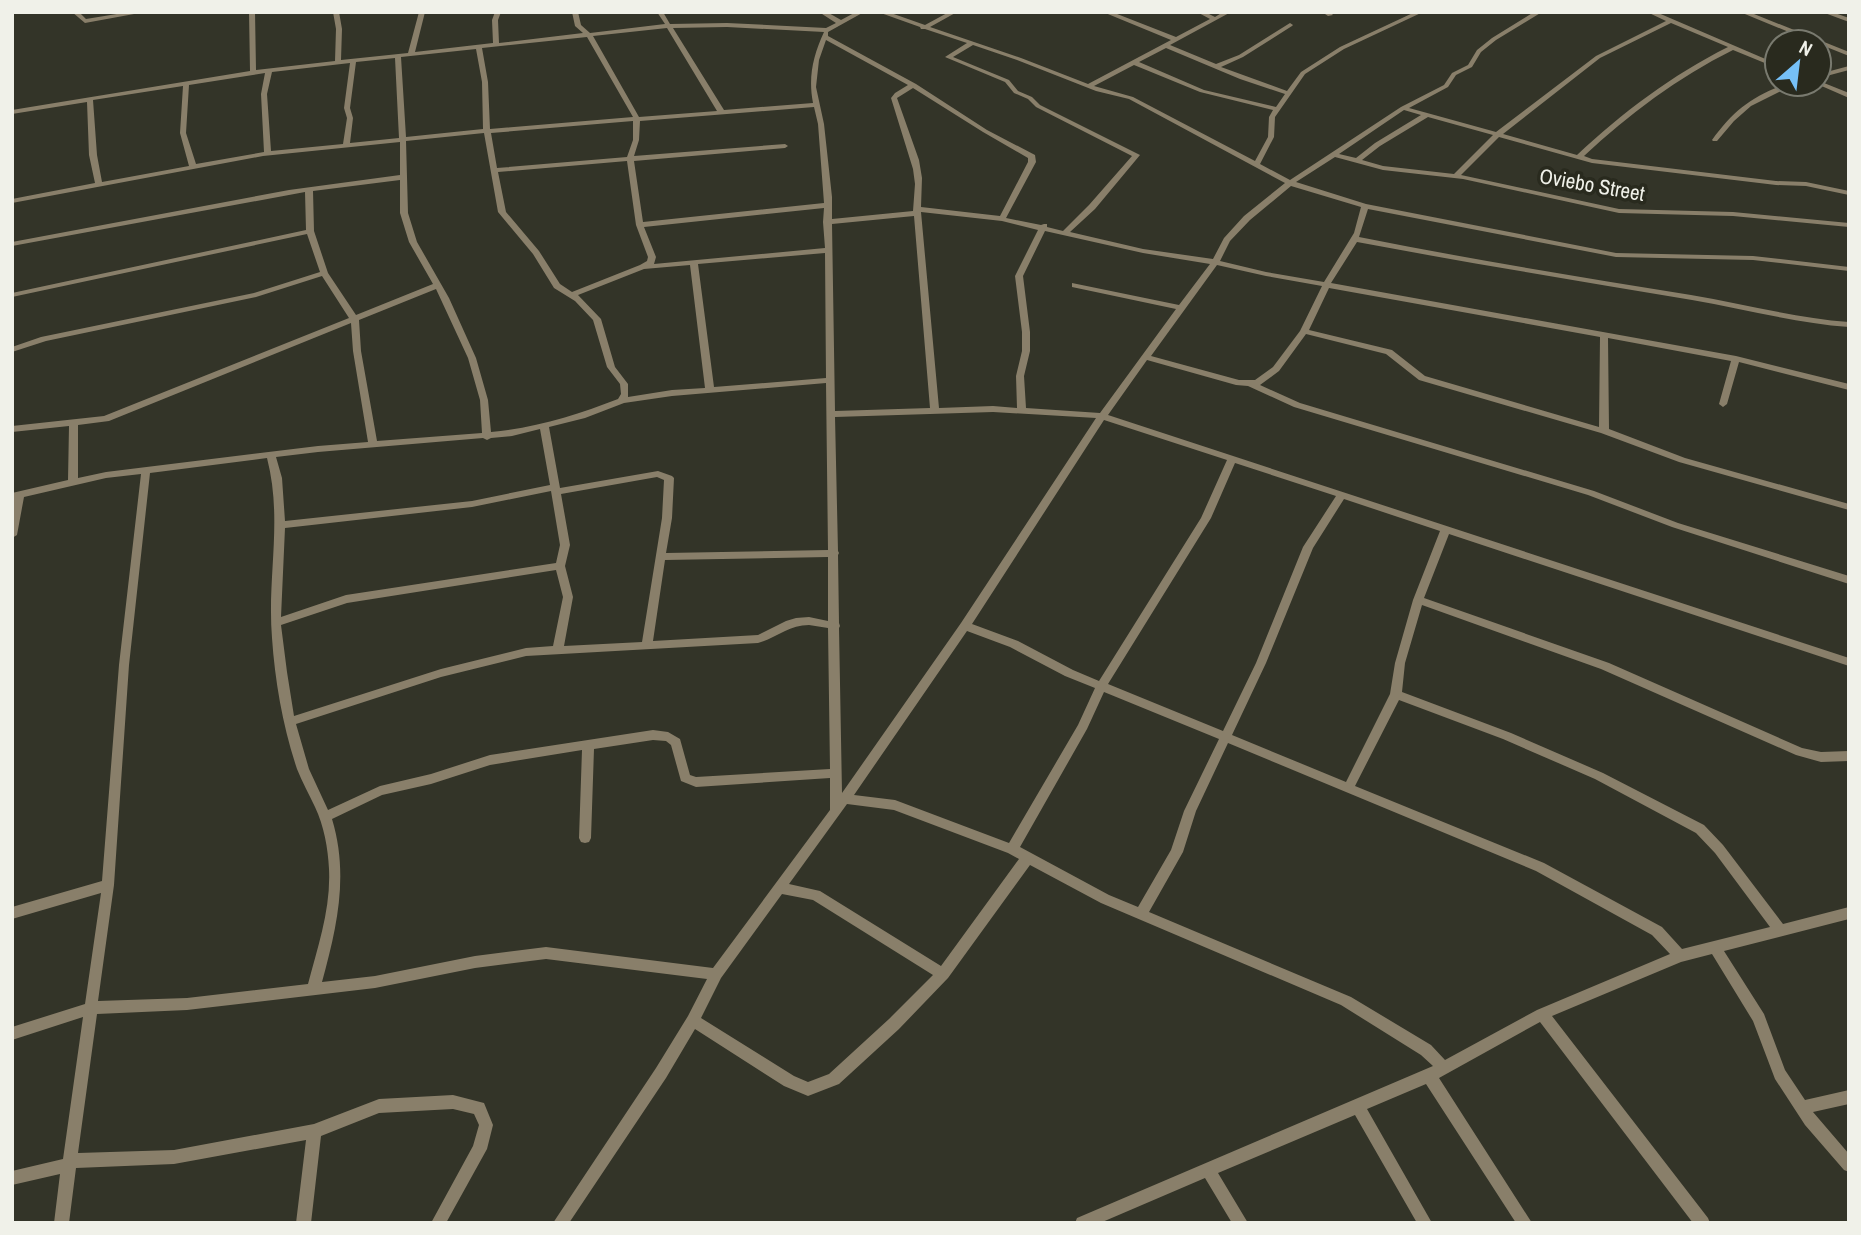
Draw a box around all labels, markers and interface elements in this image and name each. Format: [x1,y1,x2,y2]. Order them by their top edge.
north arrow [1763,28,1833,98]
text: N [1795,34,1817,62]
street label: Oviebo Street [1537,161,1647,208]

